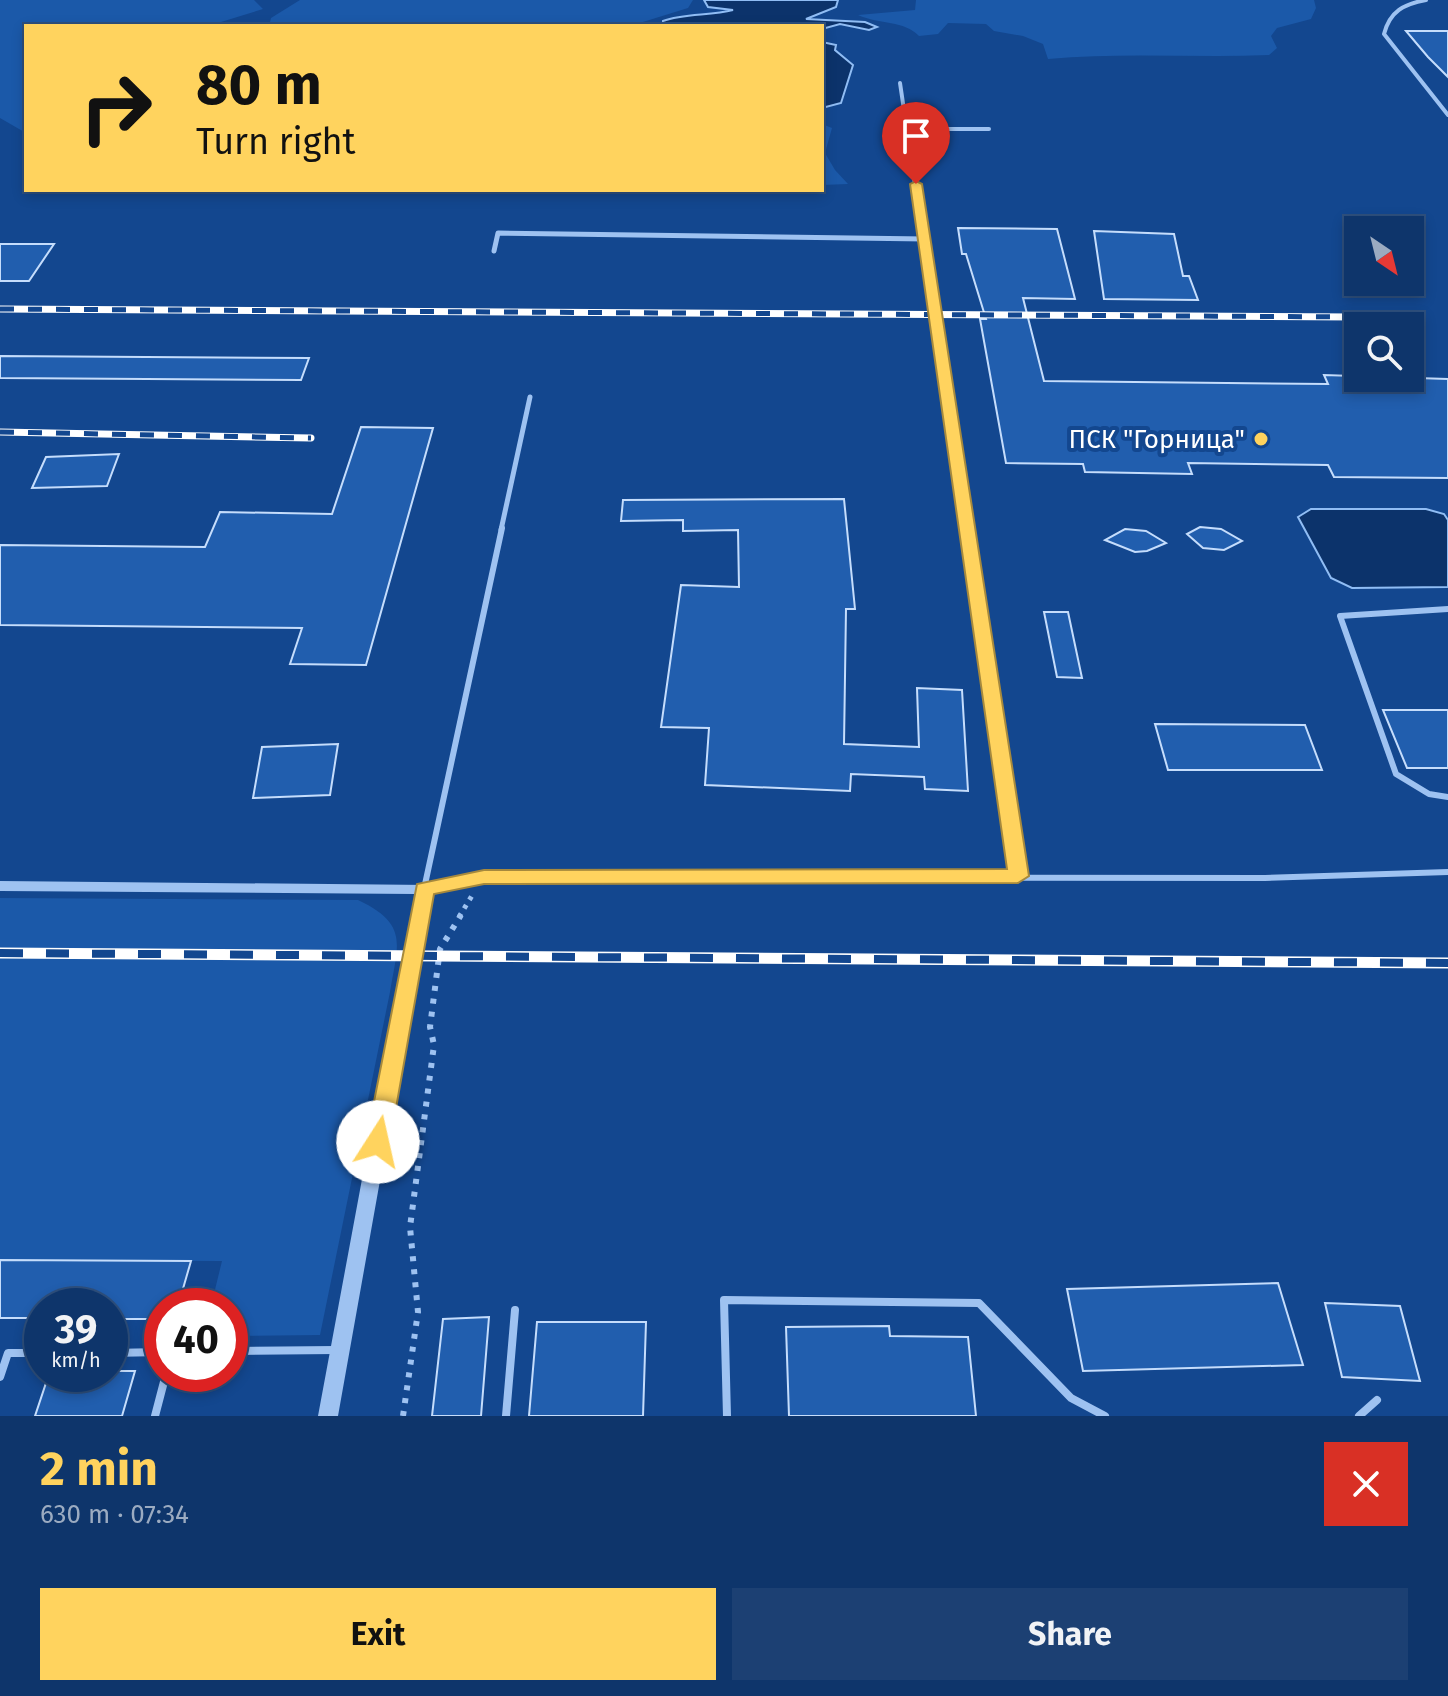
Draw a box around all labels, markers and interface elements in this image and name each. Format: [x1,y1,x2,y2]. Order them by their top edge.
text: 80 m [196,52,322,119]
icon: right [64,56,168,160]
pin [882,102,950,184]
icon: arrive [894,114,938,158]
text: Turn right [196,120,356,164]
north arrow [1344,216,1424,296]
map controls [1344,216,1424,392]
button: search [1344,312,1424,392]
place label: ПСК "Горница" [1069,424,1245,455]
marker: ПСК "Горница" [1252,430,1270,448]
position arrow [336,1100,420,1184]
speed limit sign: 40 [144,1288,248,1392]
text: 39 [55,1306,97,1354]
text: km/h [51,1348,101,1372]
text: 2 min [40,1440,158,1498]
button: close [1324,1442,1408,1526]
text: 630 m · 07:34 [40,1499,189,1530]
button: Exit [40,1588,716,1680]
button: Share [732,1588,1408,1680]

